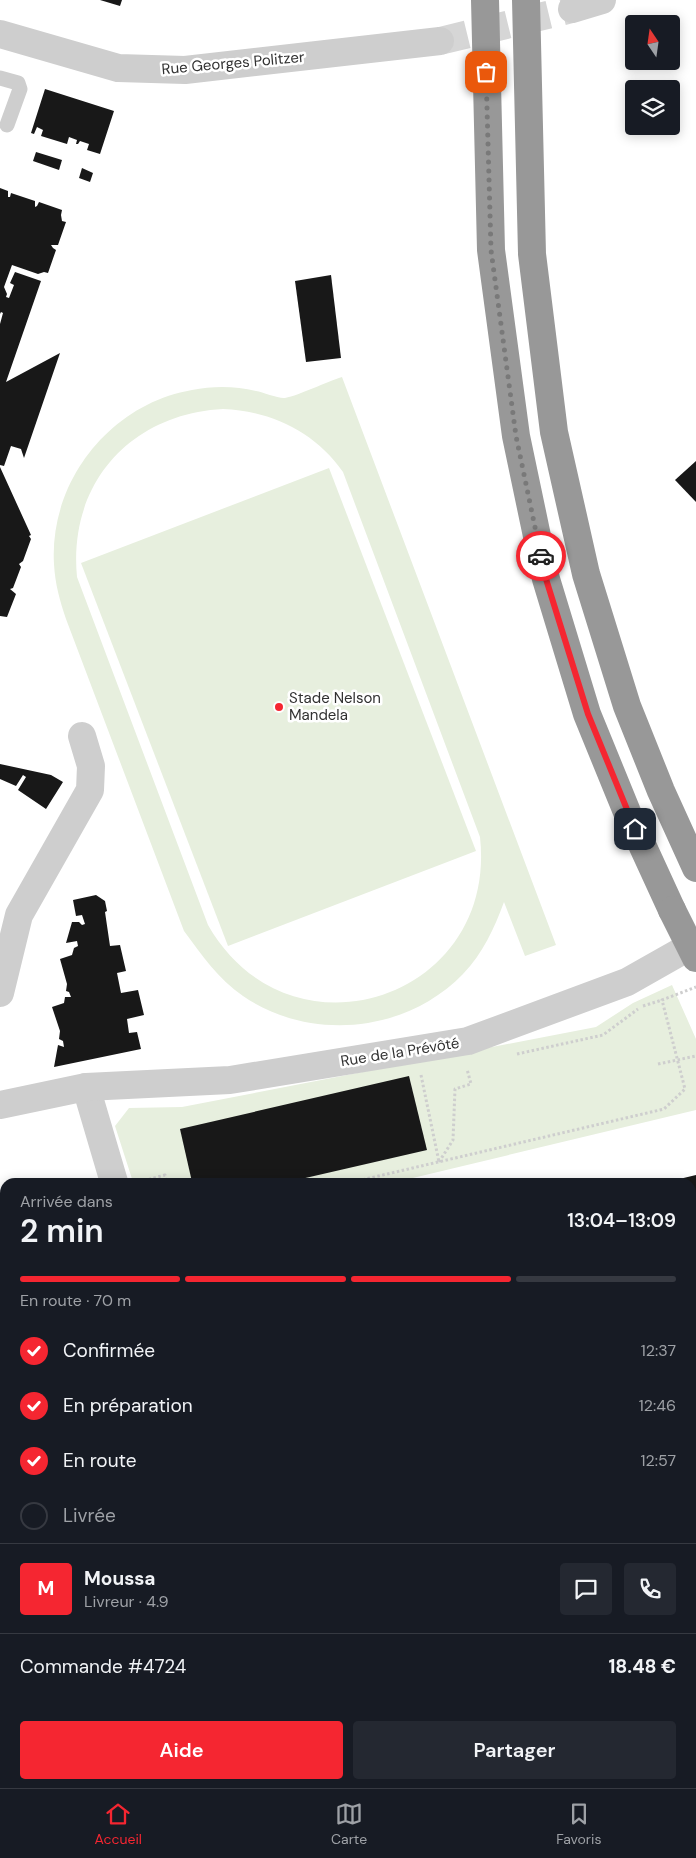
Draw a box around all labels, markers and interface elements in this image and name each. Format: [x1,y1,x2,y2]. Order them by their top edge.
north arrow [625,15,680,70]
map controls [625,15,680,135]
street label: Rue Georges Politzer [161,47,306,79]
pin [465,51,507,93]
icon: bag [472,58,500,86]
button: layers [625,80,680,135]
courier [516,531,566,581]
icon: car [527,542,555,570]
place label: Stade Nelson Mandela [289,688,381,725]
marker: Stade Nelson Mandela [273,701,285,713]
pin [614,808,656,850]
icon: home [621,815,649,843]
street label: Rue de la Prévôté [339,1033,461,1071]
text: Arrivée dans [20,1191,113,1212]
text: 13:04–13:09 [567,1208,676,1233]
text: 2 min [20,1210,104,1252]
text: En route · 70 m [20,1290,131,1311]
icon: check [20,1337,48,1365]
text: Confirmée [63,1338,155,1363]
text: 12:37 [641,1340,676,1361]
icon: check [20,1392,48,1420]
text: En préparation [63,1393,193,1418]
text: 12:46 [639,1395,676,1416]
icon: check [20,1447,48,1475]
text: En route [63,1448,137,1473]
text: 12:57 [641,1450,676,1471]
text: Livrée [63,1503,116,1528]
button: chat [560,1563,612,1615]
button: phone [624,1563,676,1615]
text: Moussa [84,1566,155,1591]
text: M [38,1576,54,1601]
text: Livreur · 4.9 [84,1591,169,1612]
text: Commande #4724 [20,1654,186,1679]
text: 18.48 € [608,1654,676,1679]
button: Aide [20,1721,343,1779]
button: Partager [353,1721,676,1779]
tab: Accueil [95,1800,142,1848]
tab: Carte [331,1800,367,1848]
tab: Favoris [556,1800,601,1848]

